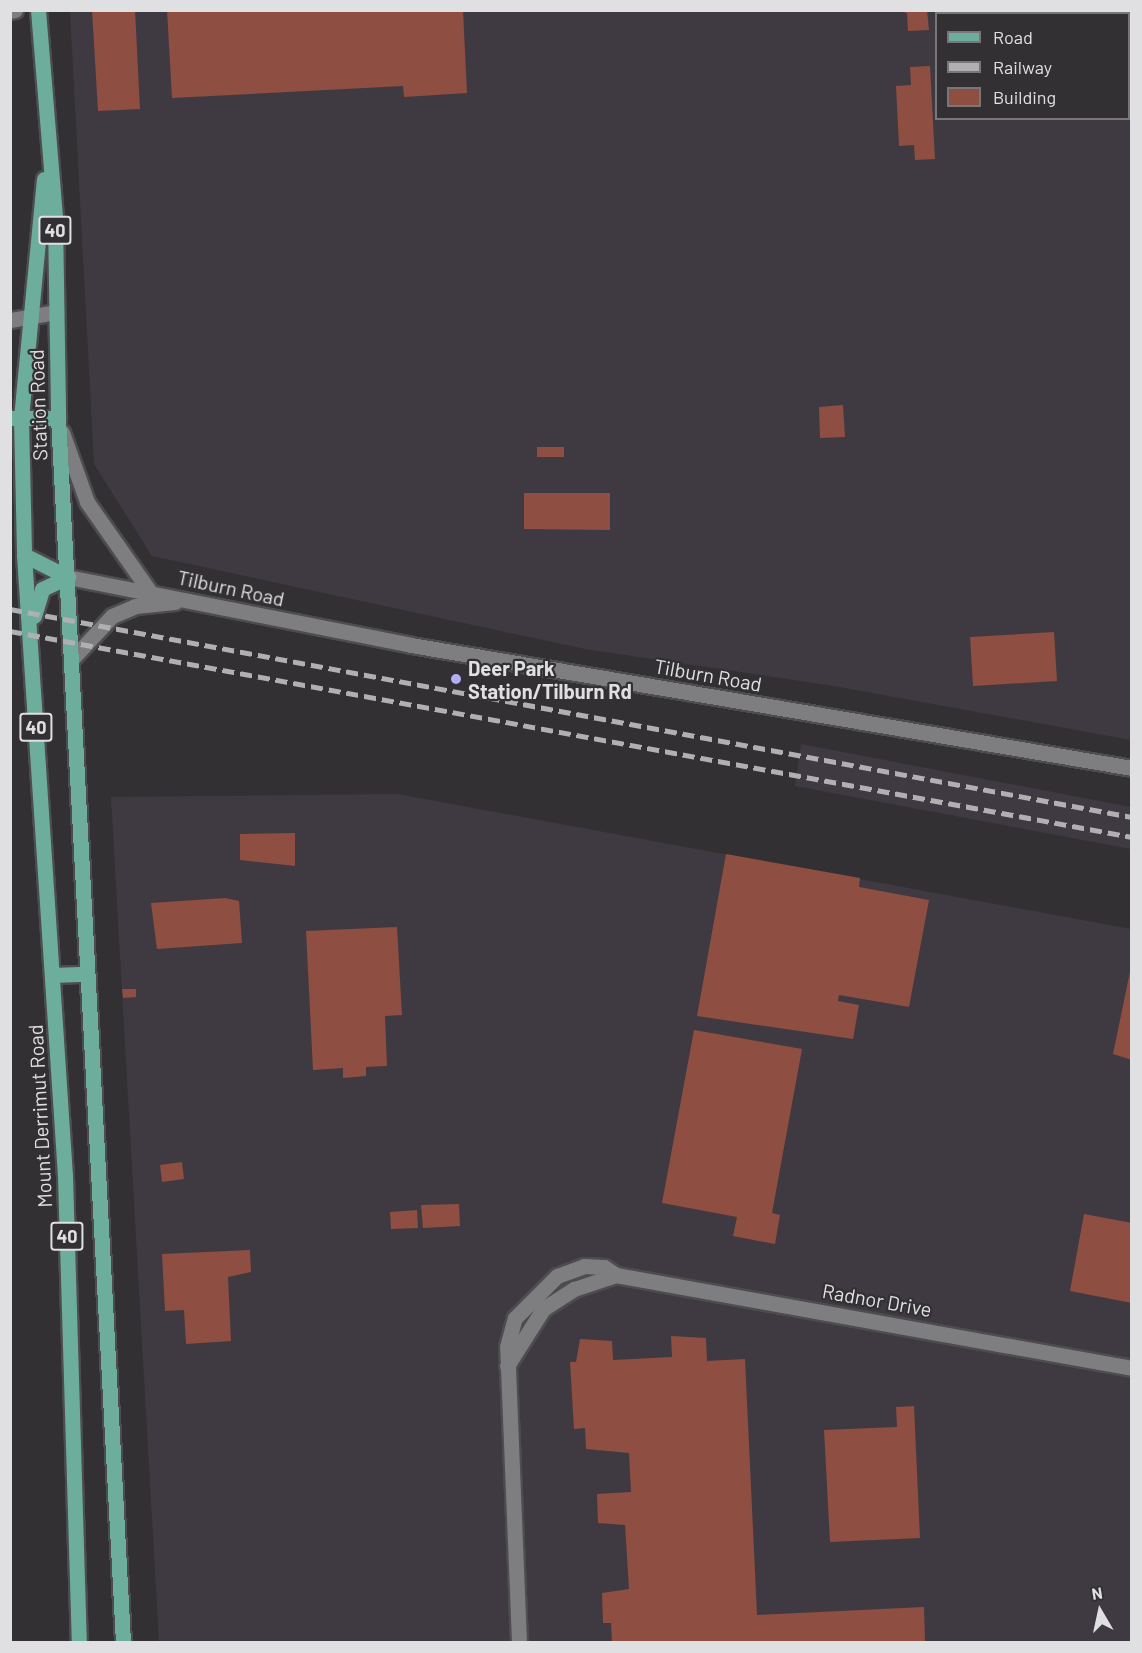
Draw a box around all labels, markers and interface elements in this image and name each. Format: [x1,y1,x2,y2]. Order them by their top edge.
legend [935,12,1130,120]
text: Road [993,26,1033,48]
text: Railway [993,56,1052,78]
text: Building [993,86,1056,108]
road number: 40 [37,215,73,245]
street label: Station Road [24,349,52,461]
street label: Tilburn Road [175,565,287,611]
street label: Tilburn Road [652,654,764,696]
place label: Deer Park Station/Tilburn Rd [468,656,632,703]
marker: Deer Park Station/Tilburn Rd [449,672,463,686]
road number: 40 [18,712,54,742]
street label: Mount Derrimut Road [23,1024,57,1208]
road number: 40 [49,1221,85,1251]
street label: Radnor Drive [820,1279,934,1321]
north arrow [1070,1581,1130,1641]
text: N [1090,1583,1104,1603]

